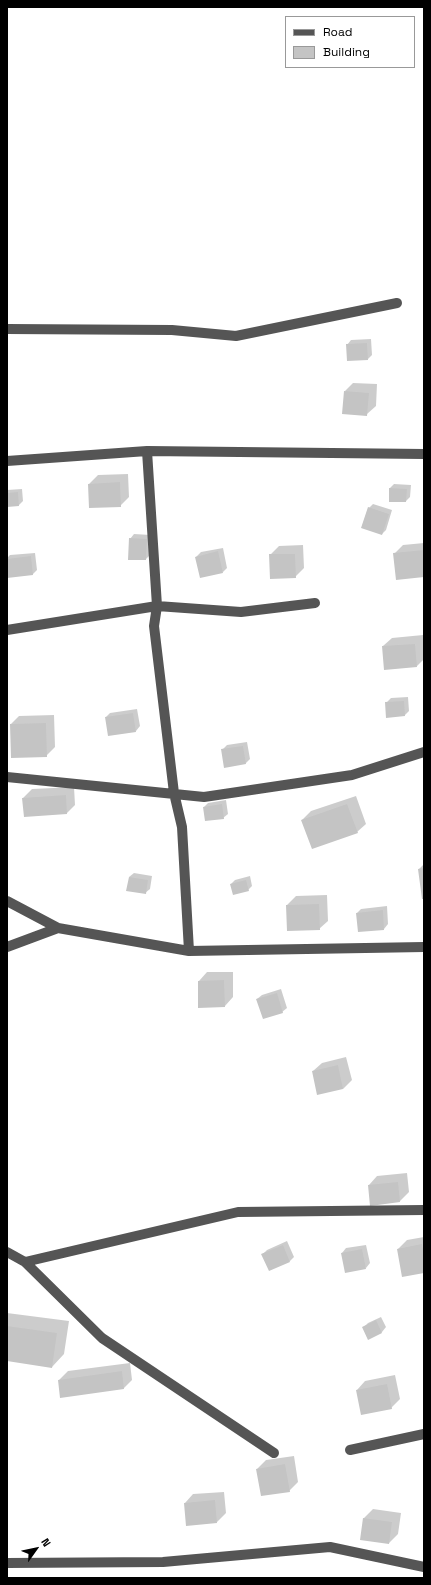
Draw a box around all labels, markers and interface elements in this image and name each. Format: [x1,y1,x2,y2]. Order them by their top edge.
legend [285,16,415,68]
text: Road [323,24,352,40]
text: Building [323,44,370,60]
north arrow [16,1529,56,1569]
text: N [38,1536,54,1549]

